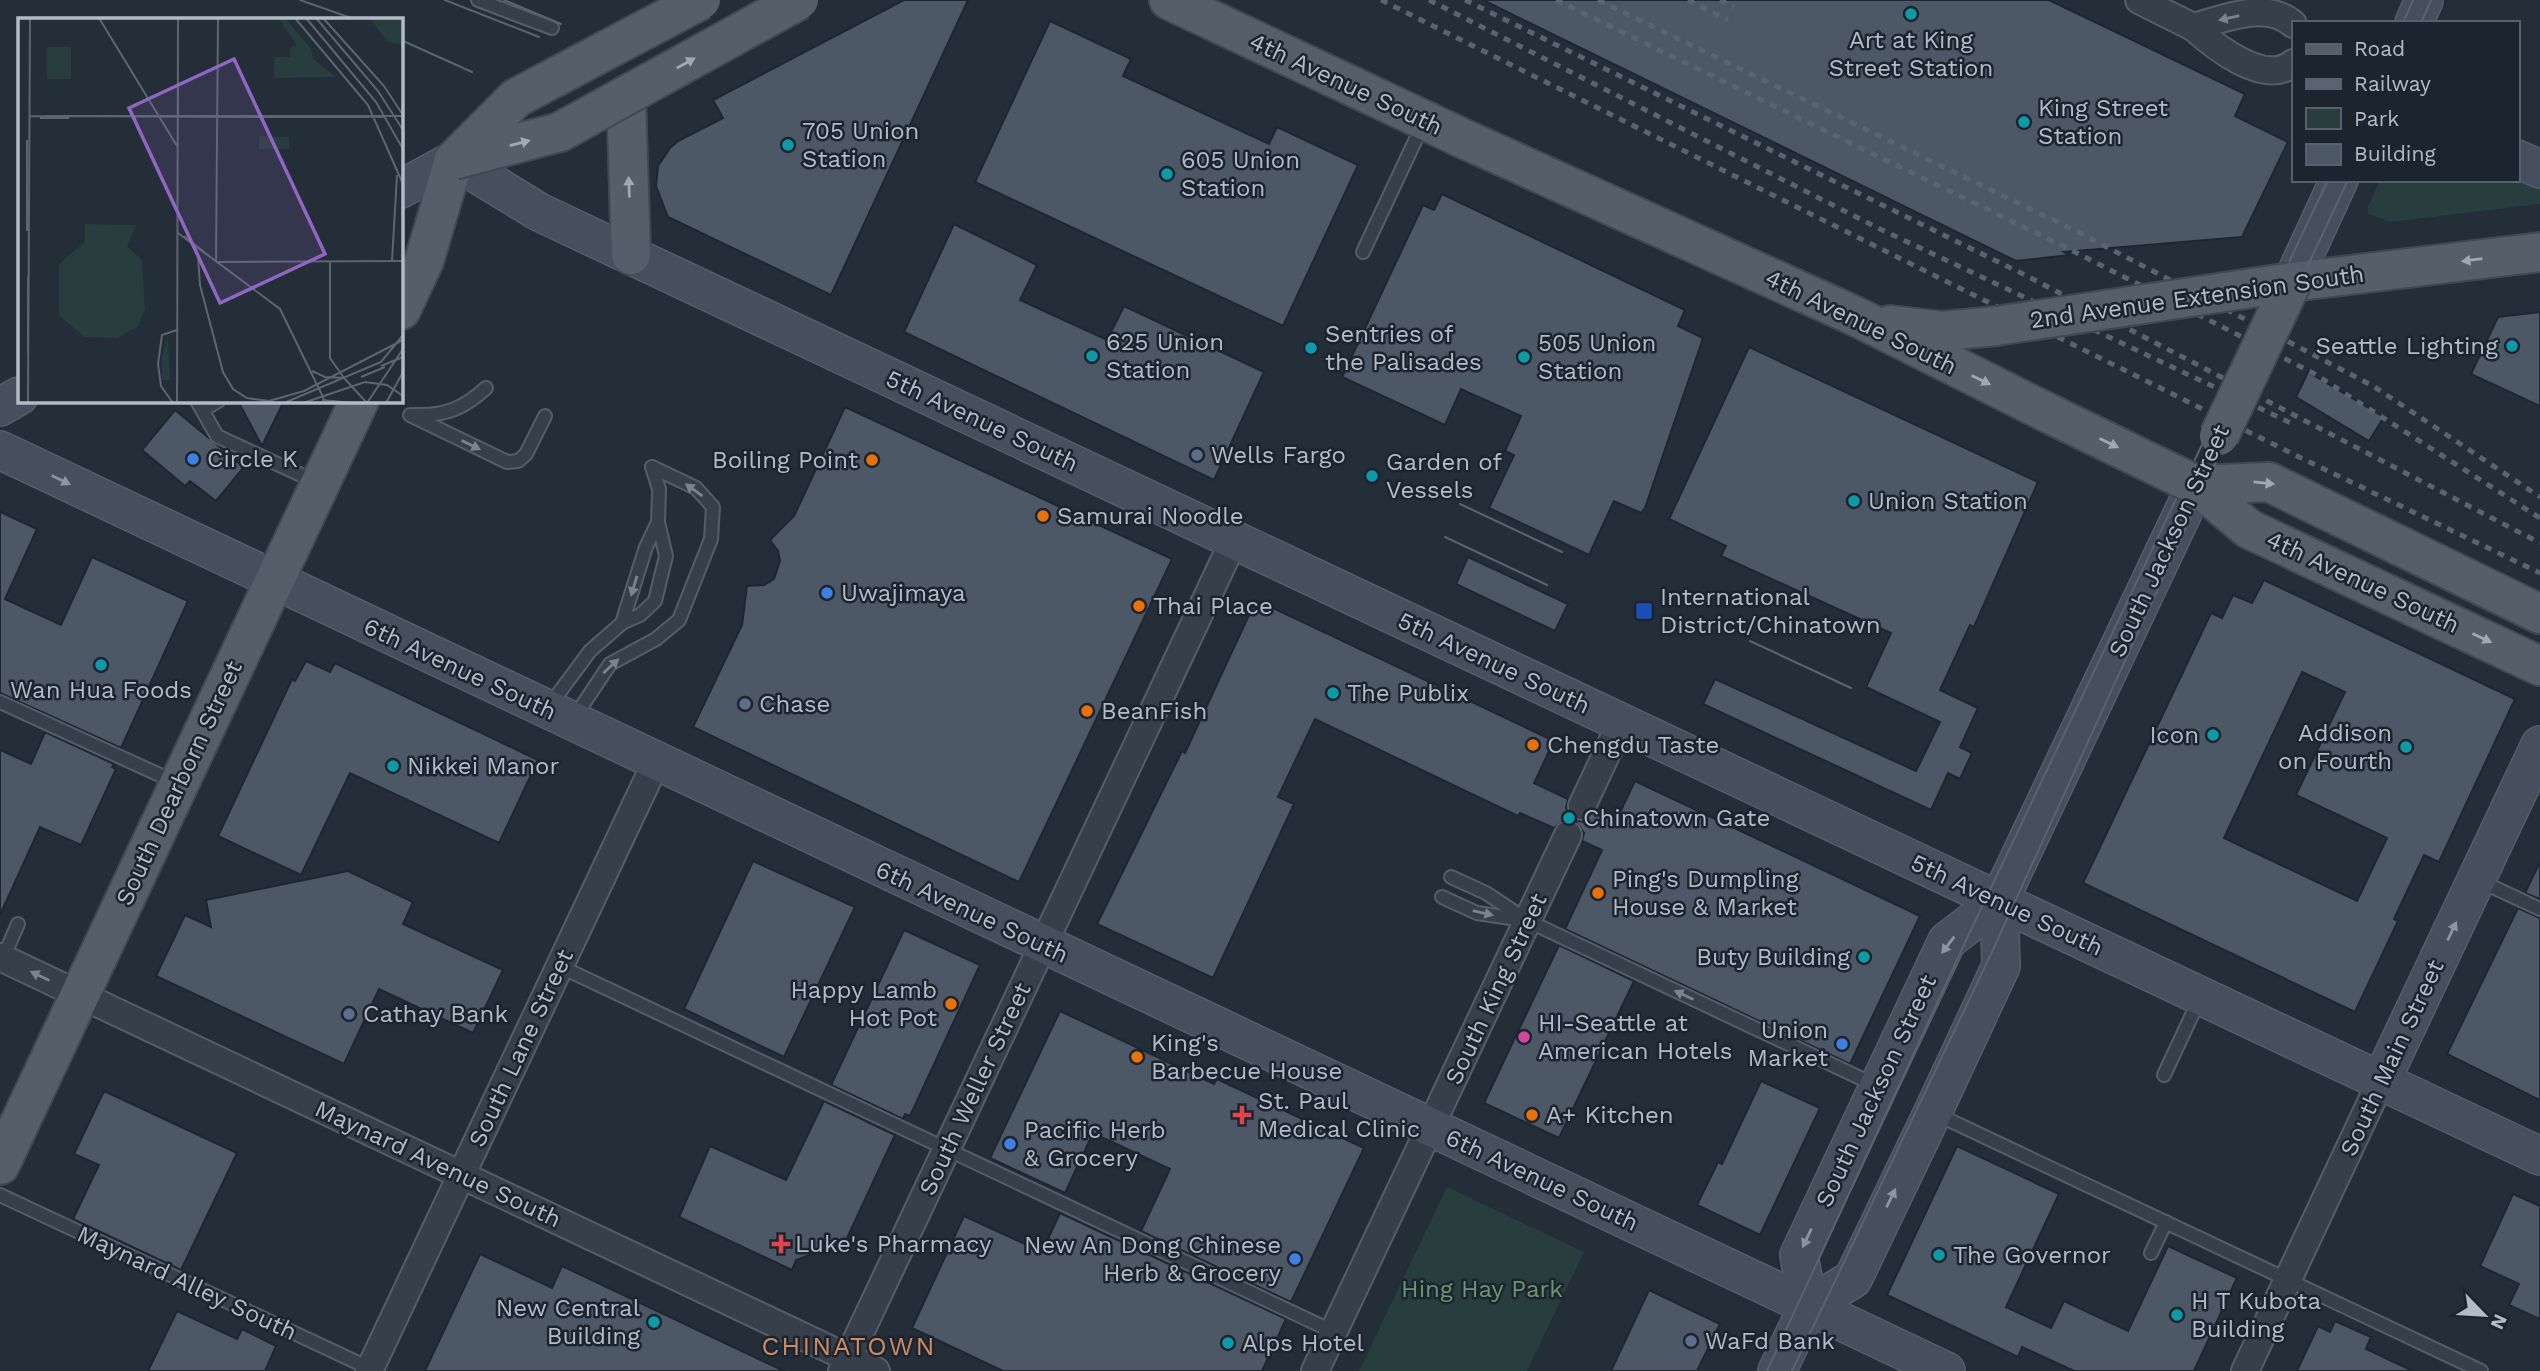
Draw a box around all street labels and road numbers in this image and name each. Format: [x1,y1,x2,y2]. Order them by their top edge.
street label: 4th Avenue South [1245,27,1447,141]
street label: 2nd Avenue Extension South [2028,260,2366,334]
street label: 4th Avenue South [1761,264,1961,380]
street label: 5th Avenue South [882,364,1082,478]
street label: South Jackson Street [2103,420,2235,662]
street label: 4th Avenue South [2262,525,2464,639]
street label: 5th Avenue South [1394,606,1594,720]
street label: 6th Avenue South [359,612,561,726]
street label: South Dearborn Street [110,656,248,910]
street label: 5th Avenue South [1907,848,2107,962]
street label: 6th Avenue South [871,855,1073,969]
street label: South King Street [1439,889,1553,1089]
street label: South Lane Street [463,945,579,1151]
street label: South Main Street [2334,955,2450,1161]
street label: South Jackson Street [1810,970,1942,1212]
street label: South Weller Street [913,978,1037,1200]
street label: Maynard Avenue South [310,1095,566,1233]
street label: 6th Avenue South [1441,1123,1643,1237]
street label: Maynard Alley South [73,1220,301,1346]

